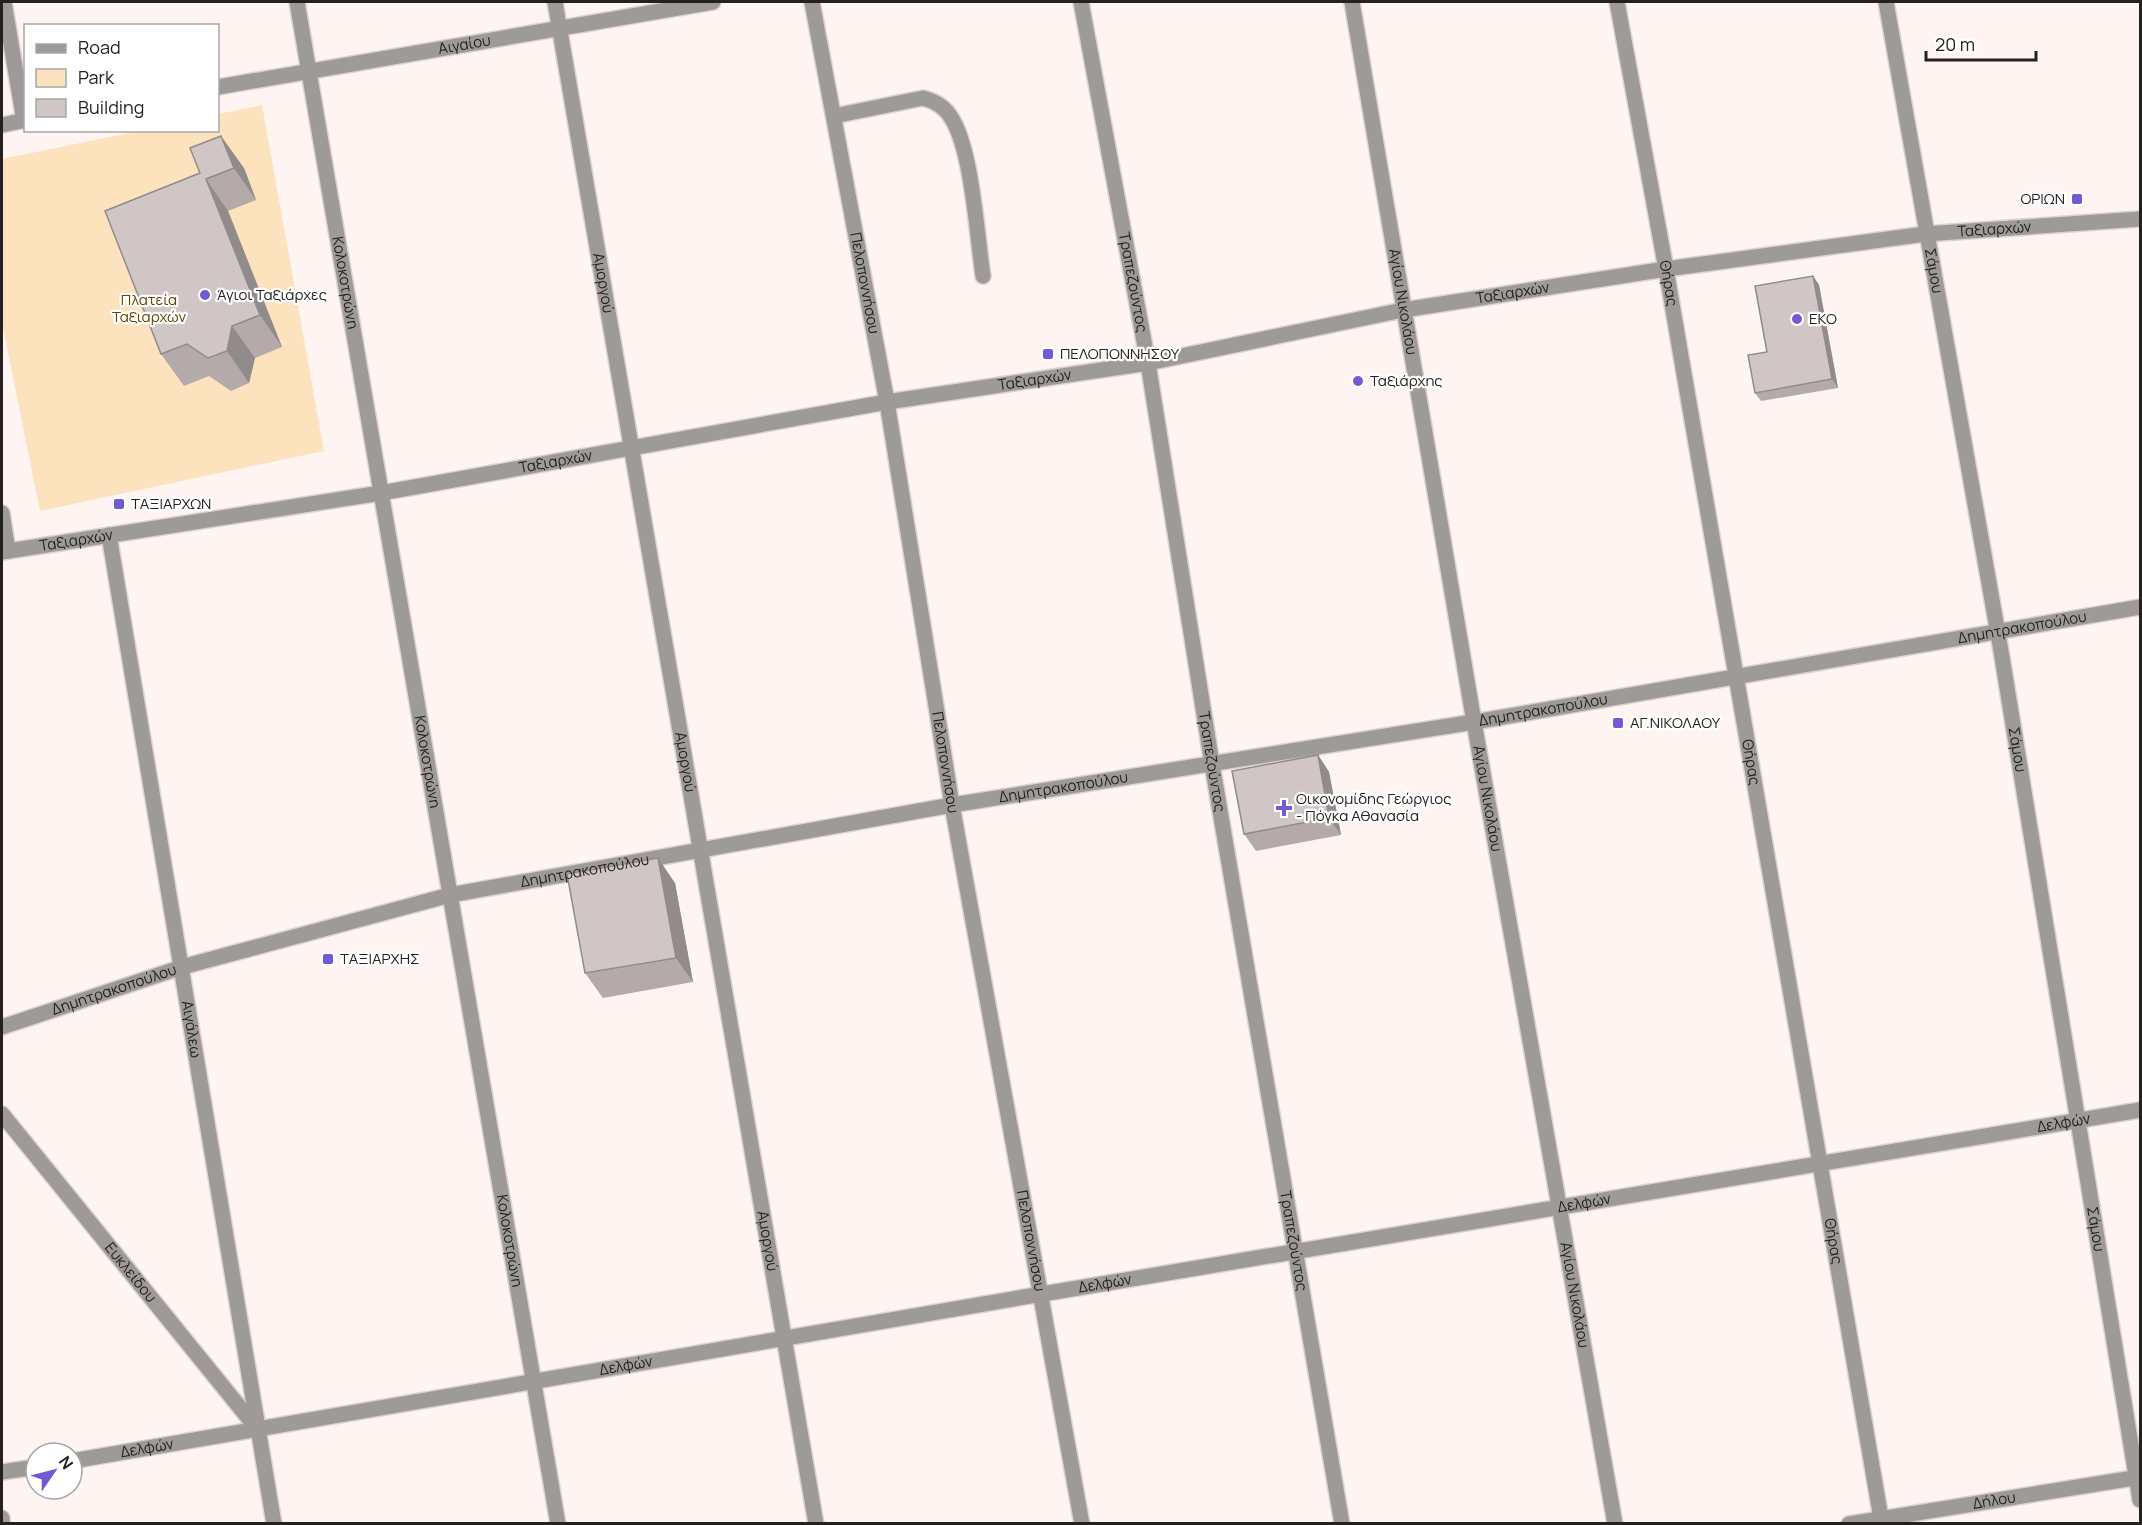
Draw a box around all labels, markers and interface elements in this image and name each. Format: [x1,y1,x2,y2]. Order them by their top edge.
legend [24,24,219,132]
scale bar [1926,24,2036,62]
street label: Αιγαίου [436,29,492,59]
text: 20 m [1935,32,1975,56]
text: Road [78,35,121,59]
text: Park [78,65,115,89]
text: Building [78,95,144,119]
place label: ΟΡΙΩΝ [2020,188,2065,209]
marker: ΟΡΙΩΝ [2070,192,2084,206]
street label: Ταξιαρχών [1957,216,2032,242]
street label: Τραπεζούντος [1114,230,1153,334]
street label: Πελοποννήσου [845,231,885,335]
street label: Κολοκοτρώνη [327,235,364,331]
street label: Σάμου [1920,246,1948,295]
street label: Αγίου Νικολάου [1384,247,1423,356]
street label: Αμοργού [588,251,619,315]
street label: Θήρας [1655,259,1683,308]
street label: Ταξιαρχών [1474,276,1551,308]
place label: Άγιοι Ταξιάρχες [217,284,327,305]
marker: Άγιοι Ταξιάρχες [198,288,212,302]
park label: Πλατεία Ταξιαρχών [112,289,186,327]
place label: EKO [1809,308,1837,329]
marker: EKO [1790,312,1804,326]
place label: ΠΕΛΟΠΟΝΝΗΣΟΥ [1060,343,1180,364]
marker: ΠΕΛΟΠΟΝΝΗΣΟΥ [1041,347,1055,361]
street label: Ταξιαρχών [996,364,1073,395]
place label: Ταξιάρχης [1370,370,1443,391]
marker: Ταξιάρχης [1351,374,1365,388]
street label: Ταξιαρχών [517,444,594,478]
place label: ΤΑΞΙΑΡΧΩΝ [131,493,211,514]
marker: ΤΑΞΙΑΡΧΩΝ [112,497,126,511]
street label: Ταξιαρχών [38,524,115,556]
street label: Δημητρακοπούλου [1956,605,2088,648]
street label: Δημητρακοπούλου [1477,688,1609,731]
street label: Πελοποννήσου [927,710,964,815]
street label: Τραπεζούντος [1194,710,1231,814]
place label: ΑΓ.ΝΙΚΟΛΑΟΥ [1630,712,1721,733]
street label: Κολοκοτρώνη [410,714,446,810]
marker: ΑΓ.ΝΙΚΟΛΑΟΥ [1611,716,1625,730]
street label: Σάμου [2004,725,2032,774]
street label: Αμοργού [670,730,701,794]
street label: Θήρας [1737,738,1766,787]
street label: Αγίου Νικολάου [1468,744,1508,853]
street label: Δημητρακοπούλου [997,766,1129,807]
place label: Οικονομίδης Γεώργιος - Πόγκα Αθανασία [1296,788,1452,826]
marker: Οικονομίδης Γεώργιος - Πόγκα Αθανασία [1277,801,1291,815]
street label: Δημητρακοπούλου [518,849,651,892]
place label: ΤΑΞΙΑΡΧΗΣ [340,948,420,969]
marker: ΤΑΞΙΑΡΧΗΣ [321,952,335,966]
street label: Δημητρακοπούλου [48,959,179,1020]
street label: Αιγάλεω [177,999,207,1060]
street label: Δελφών [2035,1107,2092,1137]
street label: Πελοποννήσου [1012,1188,1051,1293]
street label: Δελφών [1556,1188,1613,1217]
street label: Τραπεζούντος [1275,1189,1313,1293]
street label: Κολοκοτρώνη [492,1193,528,1289]
street label: Σάμου [2082,1205,2110,1253]
street label: Αμοργού [752,1209,783,1273]
street label: Θήρας [1820,1217,1848,1266]
street label: Ευκλείδου [100,1238,162,1307]
street label: Αγίου Νικολάου [1556,1240,1595,1350]
street label: Δελφών [1076,1268,1134,1298]
street label: Δελφών [597,1350,655,1380]
street label: Δελφών [118,1433,176,1463]
north arrow [24,1441,84,1501]
text: N [54,1451,79,1473]
street label: Δήλου [1971,1486,2017,1514]

